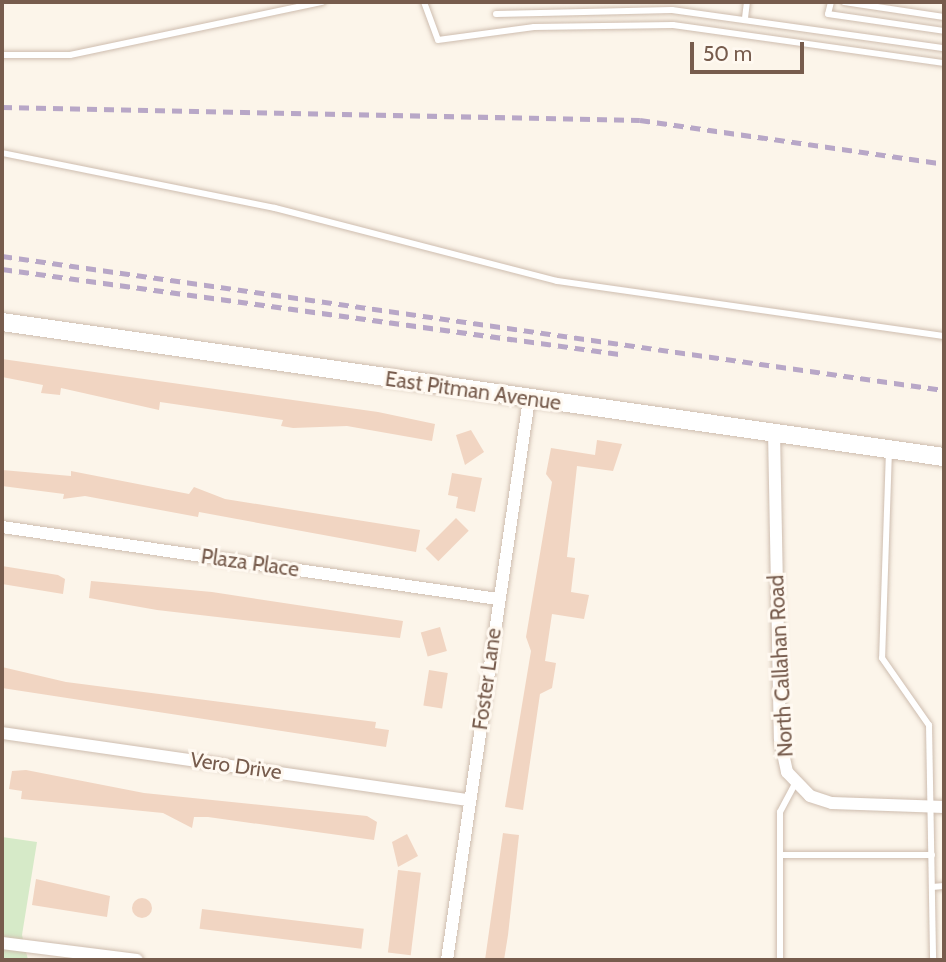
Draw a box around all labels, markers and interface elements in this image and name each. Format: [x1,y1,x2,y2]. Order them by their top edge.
scale bar [694,28,808,72]
text: 50 m [703,41,752,66]
street label: East Pitman Avenue [384,366,562,416]
street label: Plaza Place [199,544,301,582]
street label: North Callahan Road [764,574,798,758]
street label: Foster Lane [467,626,507,732]
street label: Vero Drive [189,747,283,785]

